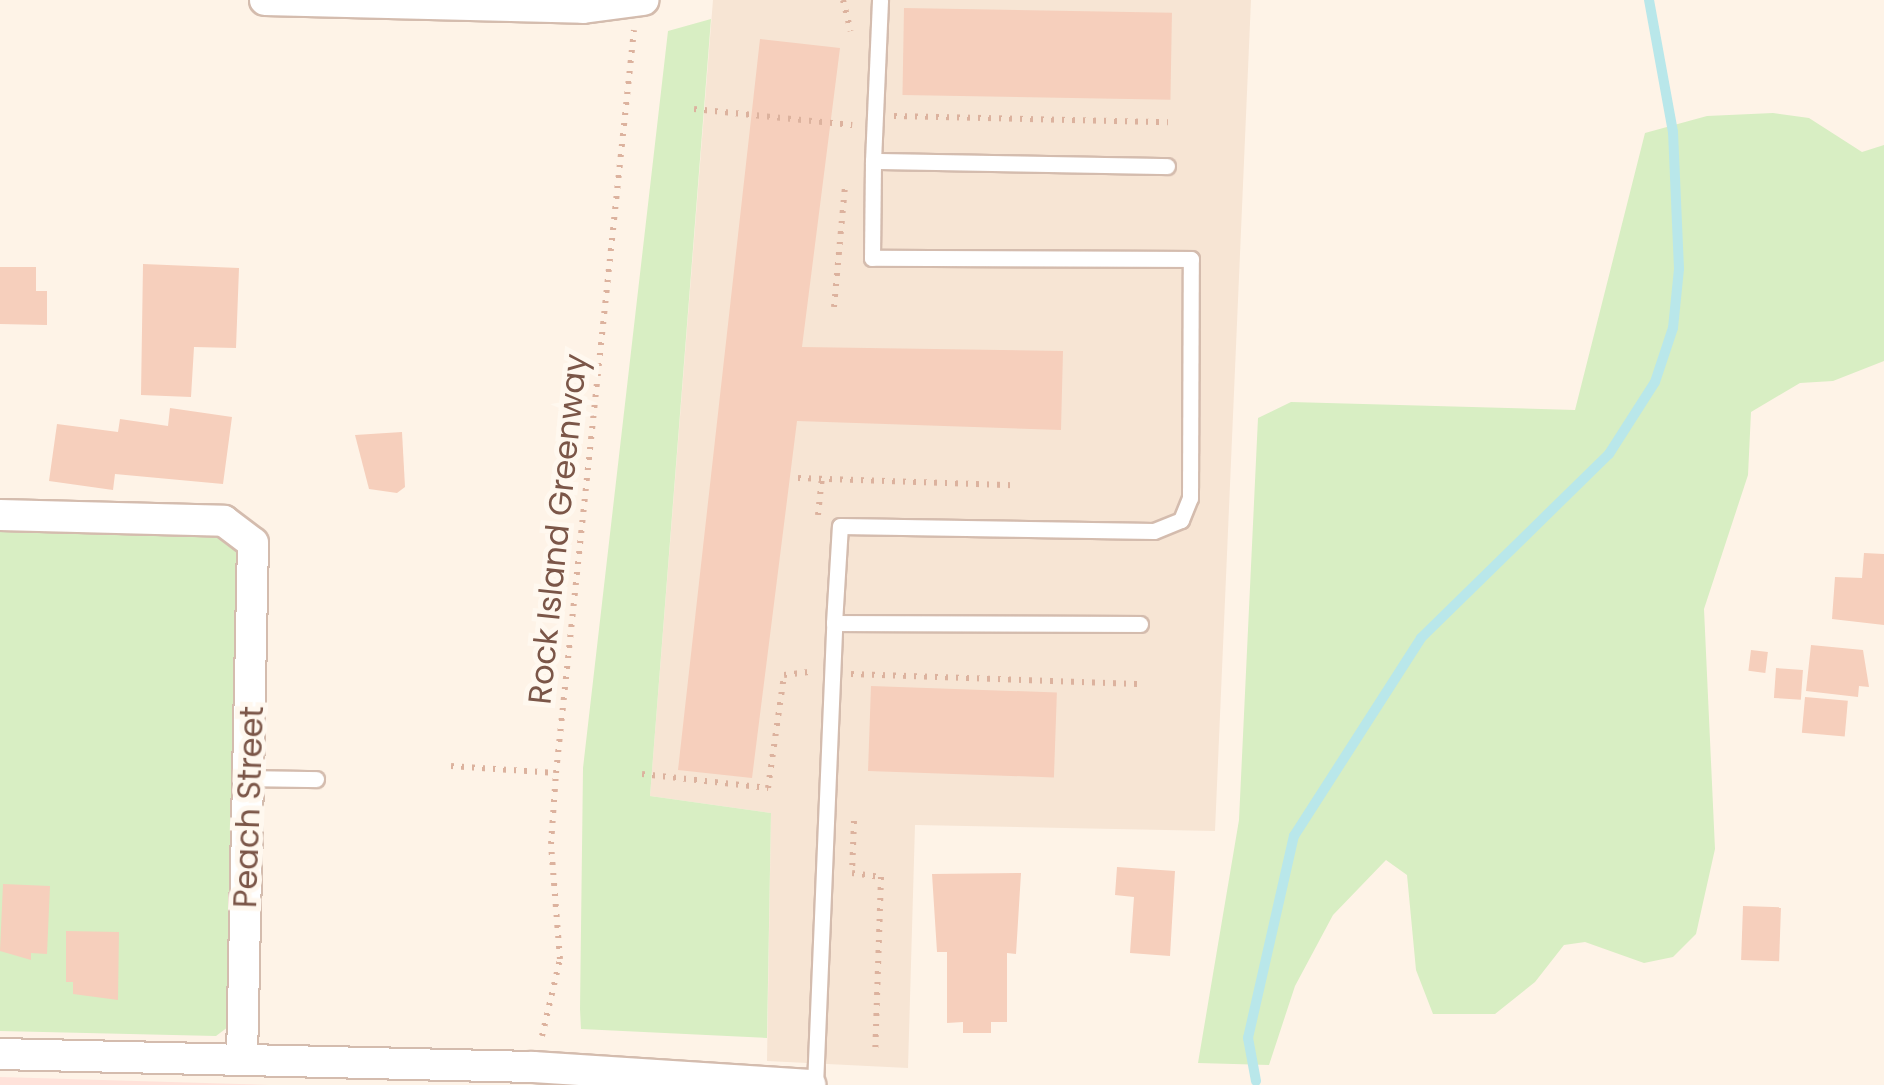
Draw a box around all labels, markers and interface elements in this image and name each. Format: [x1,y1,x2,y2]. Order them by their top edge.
street label: Rock Island Greenway [521,352,595,706]
street label: Peach Street [226,705,272,909]

